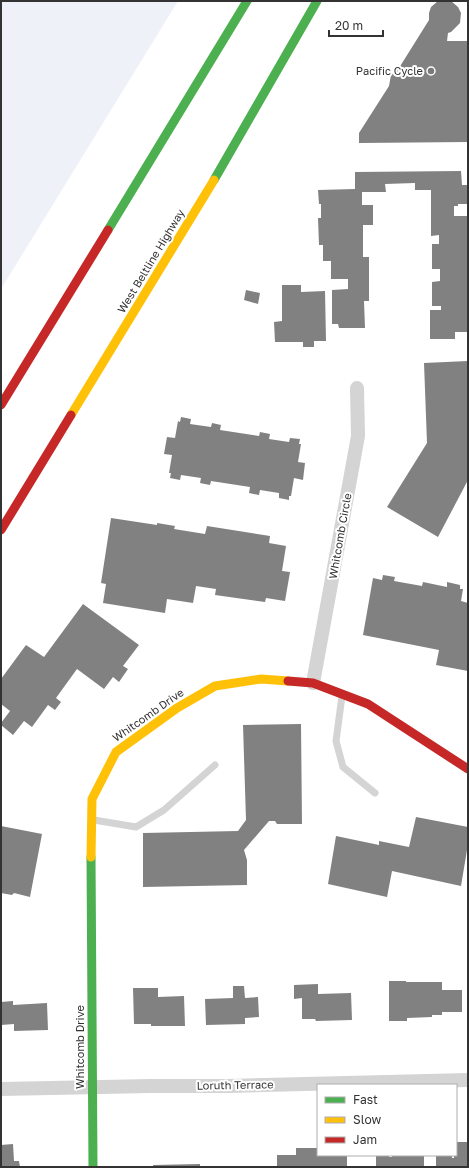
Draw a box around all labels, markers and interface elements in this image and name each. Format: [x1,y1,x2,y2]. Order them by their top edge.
scale bar [329,12,383,38]
text: 20 m [335,18,363,33]
place label: Pacific Cycle [356,64,423,77]
marker: Pacific Cycle [426,66,436,76]
street label: West Beltline Highway [114,206,187,315]
street label: Whitcomb Circle [326,492,353,580]
street label: Whitcomb Drive [110,685,186,744]
street label: Whitcomb Drive [73,1005,86,1089]
street label: Loruth Terrace [196,1077,274,1092]
legend [317,1084,457,1156]
text: Fast [353,1092,378,1107]
text: Slow [353,1112,381,1127]
text: Jam [353,1132,377,1147]

